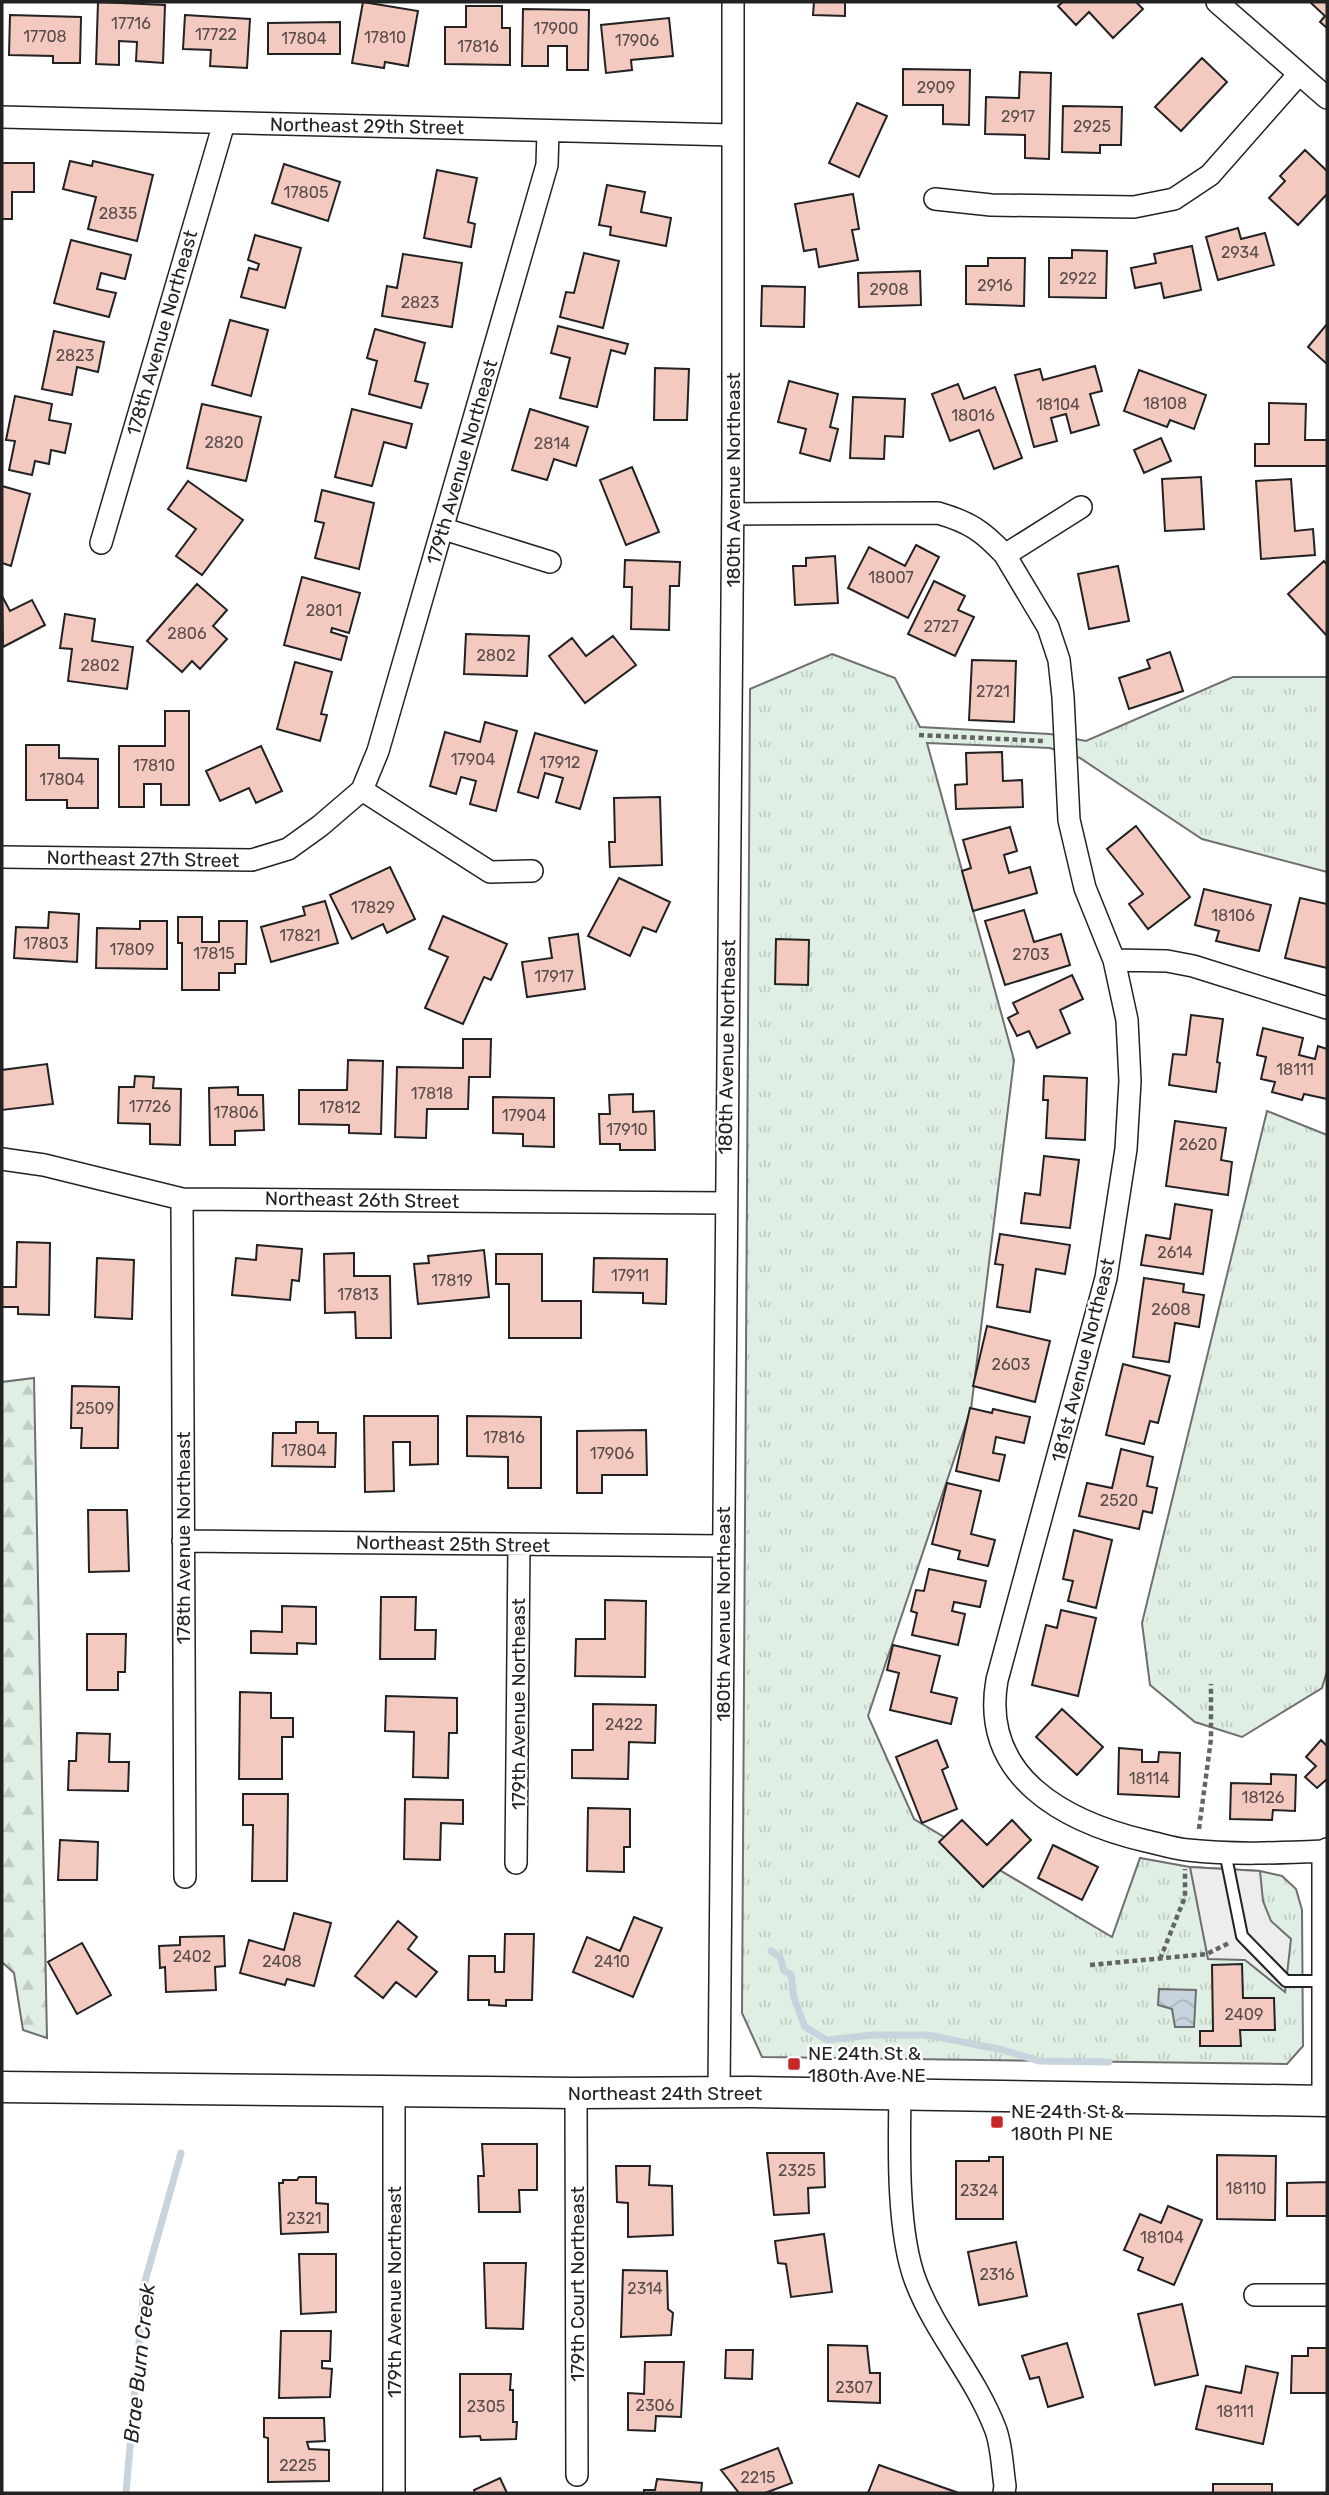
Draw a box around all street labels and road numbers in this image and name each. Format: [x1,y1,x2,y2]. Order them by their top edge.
street label: Northeast 29th Street [270,113,465,139]
street label: 178th Avenue Northeast [122,227,203,438]
street label: 179th Avenue Northeast [422,356,502,567]
street label: 180th Avenue Northeast [722,372,745,588]
street label: Northeast 27th Street [46,846,240,872]
street label: 180th Avenue Northeast [714,939,740,1155]
street label: Northeast 26th Street [265,1187,460,1213]
street label: 181st Avenue Northeast [1047,1255,1120,1464]
street label: 178th Avenue Northeast [172,1431,195,1644]
street label: 180th Avenue Northeast [712,1506,735,1722]
street label: Northeast 25th Street [356,1531,551,1557]
street label: 179th Avenue Northeast [507,1597,530,1810]
street label: Northeast 24th Street [568,2082,763,2105]
street label: 179th Avenue Northeast [383,2185,406,2398]
street label: 179th Court Northeast [566,2186,589,2382]

